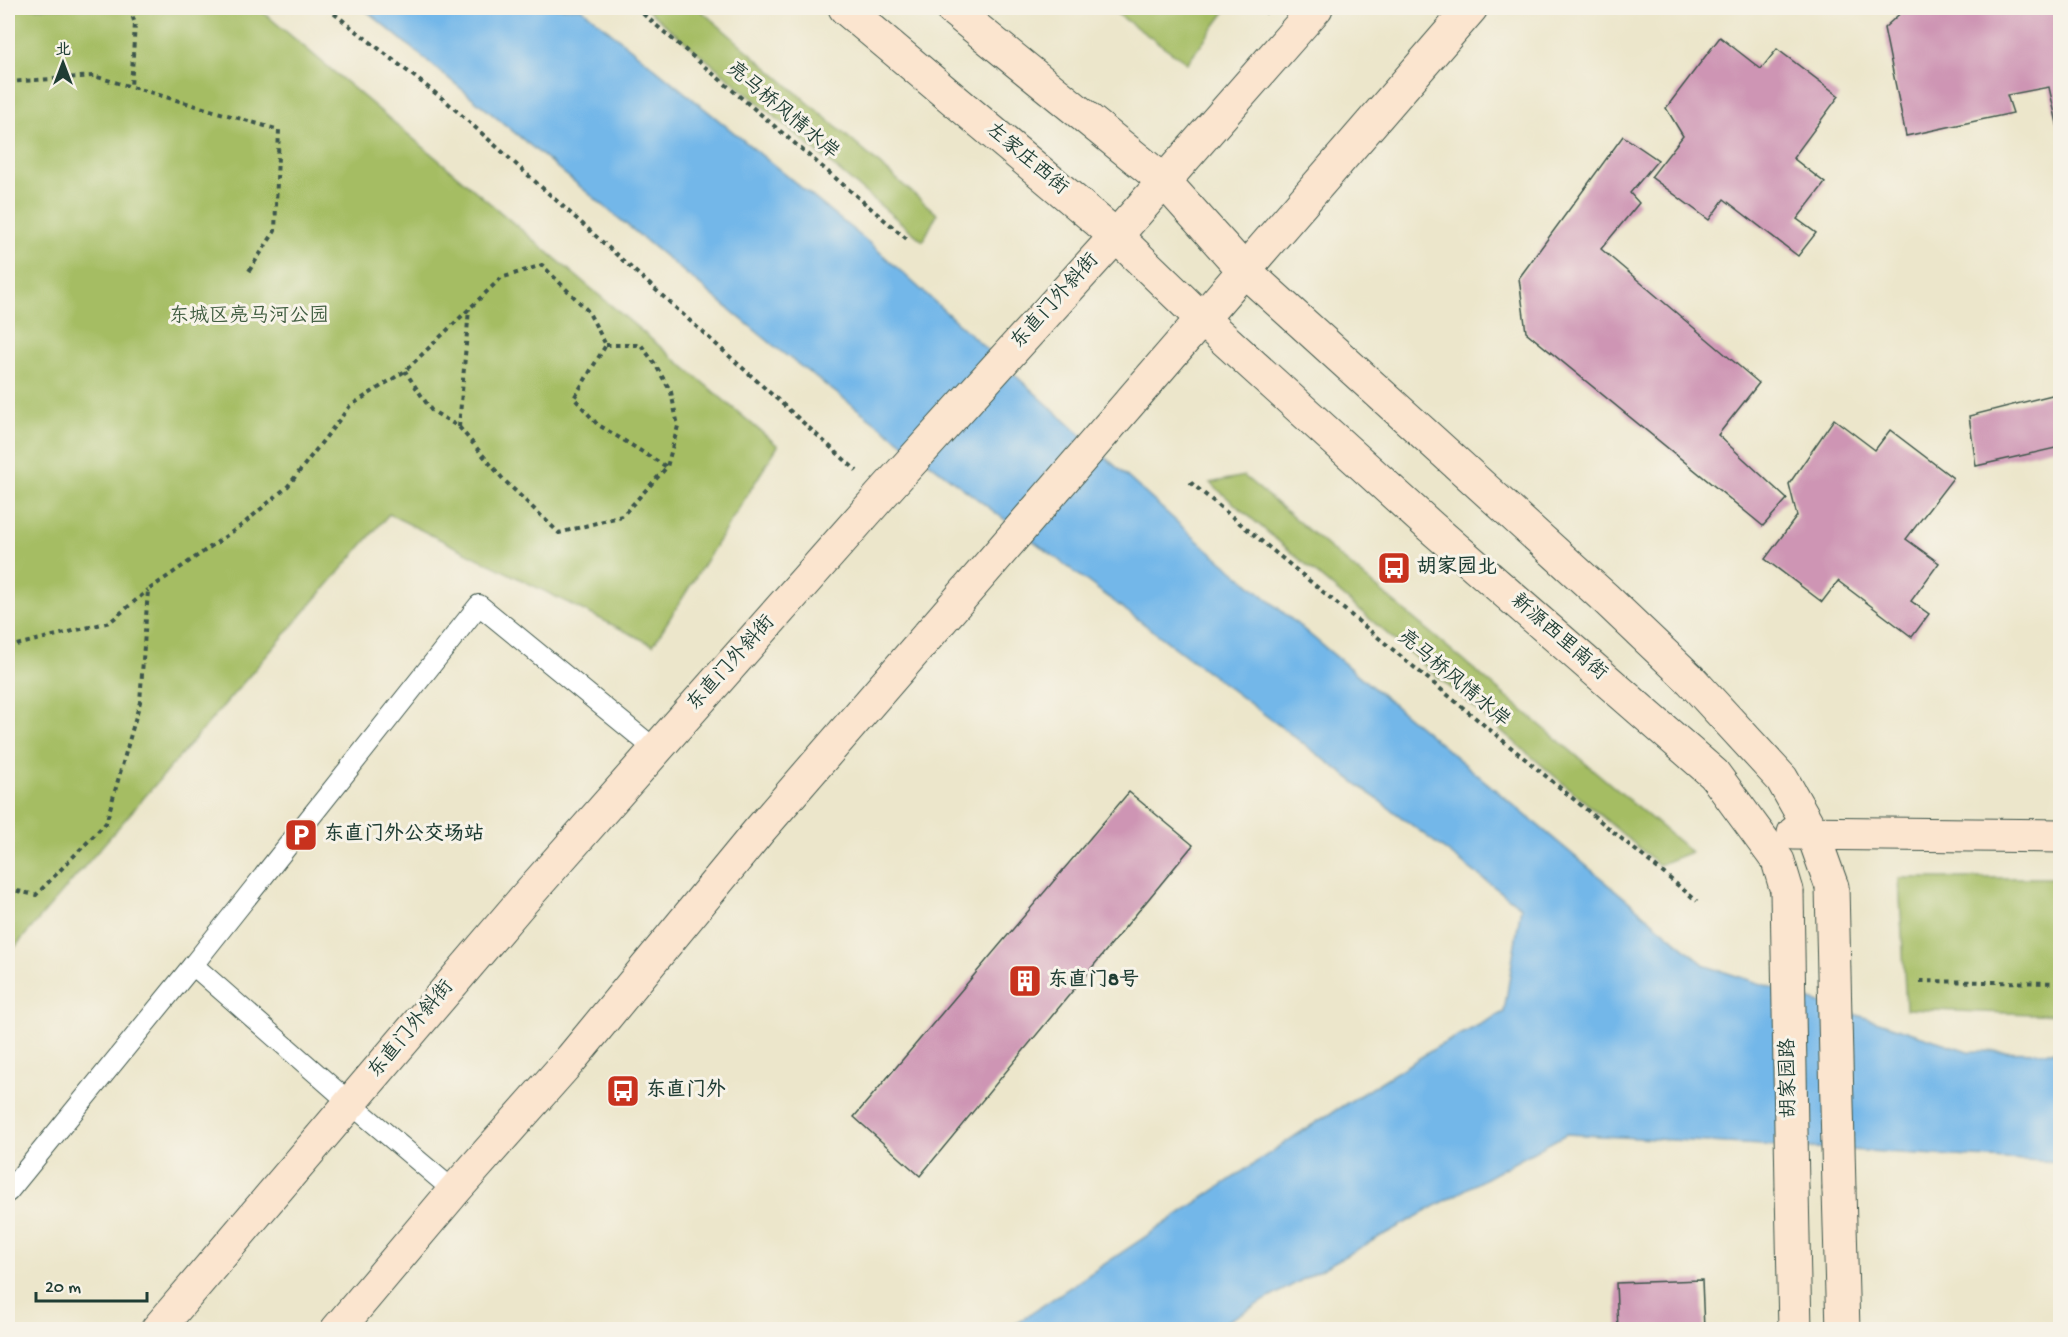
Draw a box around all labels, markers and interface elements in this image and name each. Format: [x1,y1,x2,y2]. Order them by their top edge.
north arrow [33,33,93,93]
text: 北 [55,41,71,61]
street label: 亮马桥风情水岸 [721,57,844,166]
street label: 左家庄西街 [980,118,1073,201]
street label: 东直门外斜街 [1006,248,1105,354]
park label: 东城区亮马河公园 [169,304,329,329]
bus stop icon: 胡家园北 [1376,550,1412,586]
place label: 胡家园北 [1417,555,1497,580]
street label: 新源西里南街 [1505,588,1612,686]
street label: 东直门外斜街 [682,610,781,716]
street label: 亮马桥风情水岸 [1392,625,1515,734]
parking icon: 东直门外公交场站 [283,817,319,853]
place label: 东直门外公交场站 [324,822,484,847]
building icon: 东直门8号 [1007,963,1043,999]
place label: 东直门8号 [1048,968,1139,993]
street label: 东直门外斜街 [363,975,459,1083]
street label: 胡家园路 [1776,1037,1802,1118]
bus stop icon: 东直门外 [605,1073,641,1109]
place label: 东直门外 [646,1078,726,1103]
scale bar [36,1265,147,1303]
text: 20 m [45,1278,81,1299]

